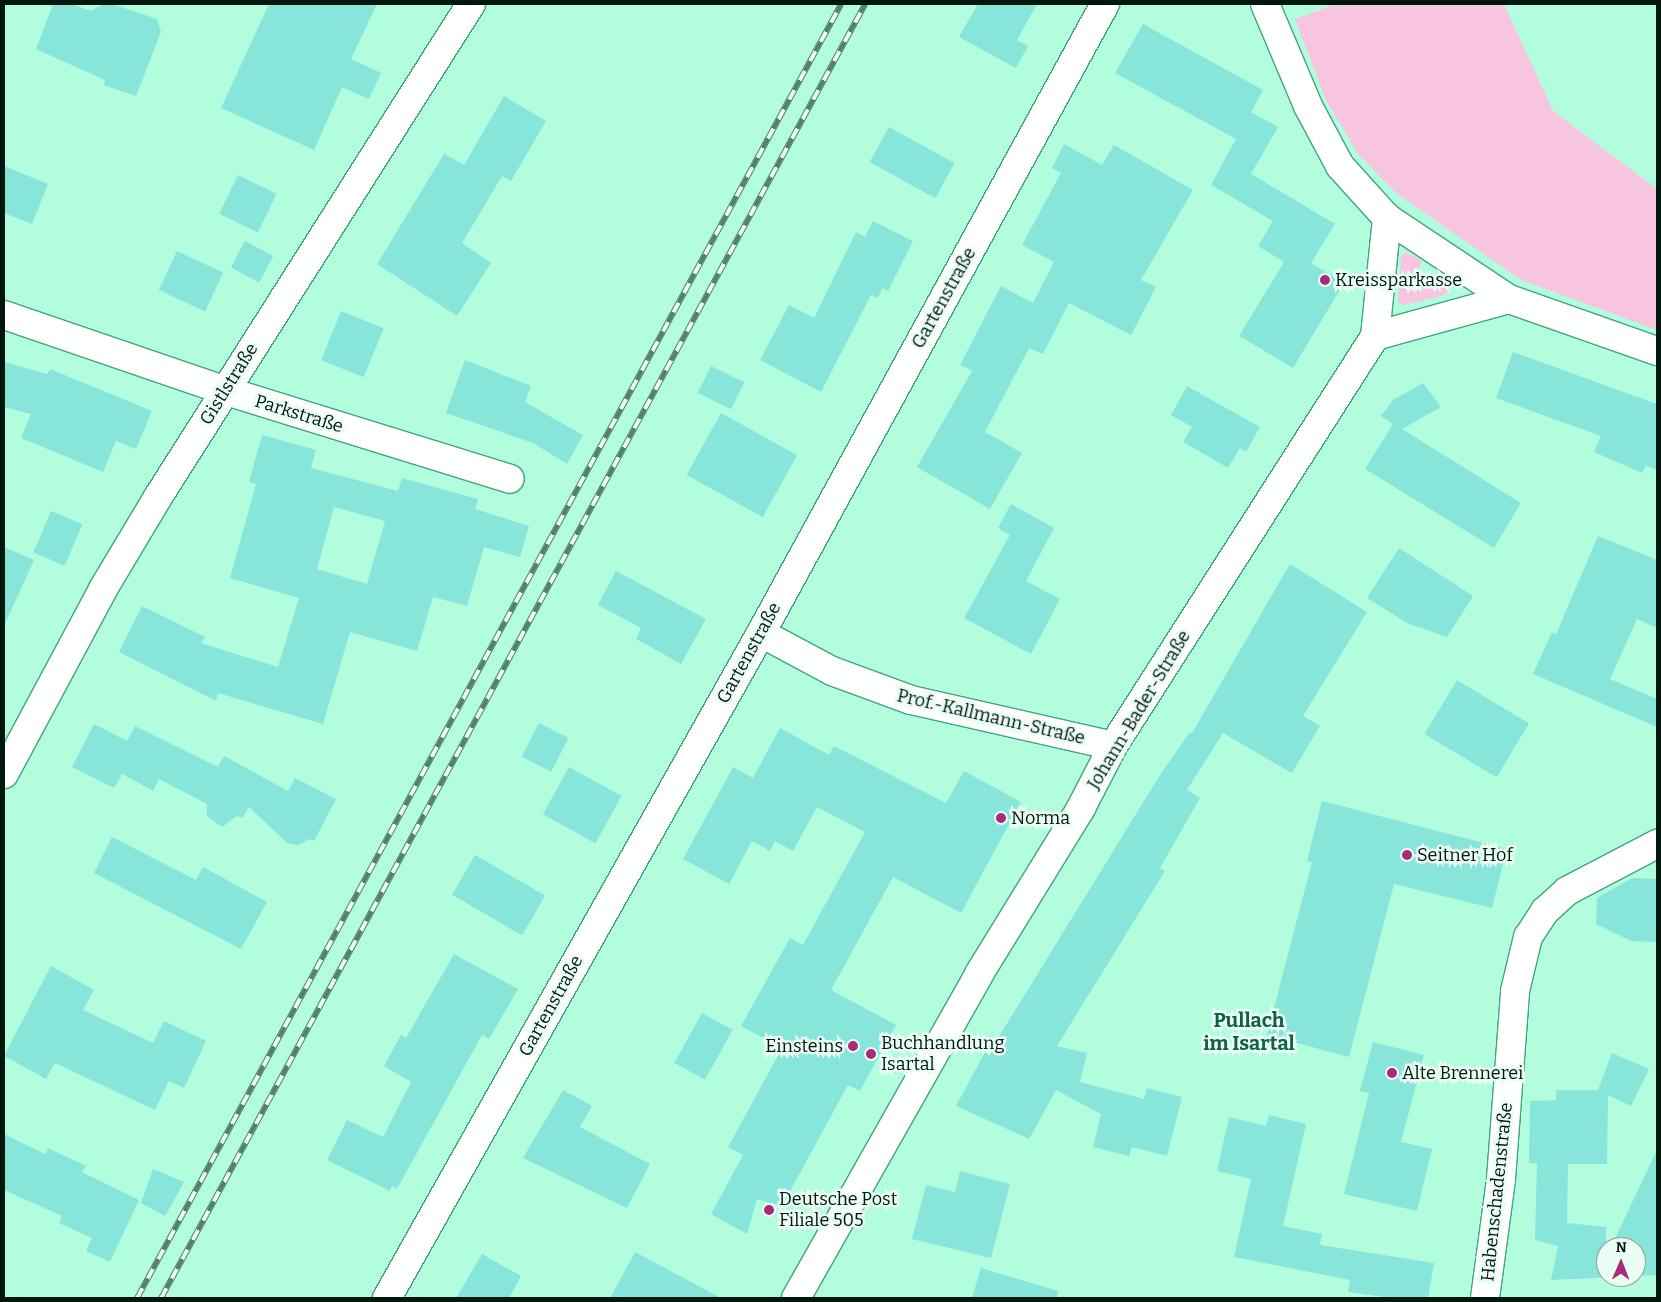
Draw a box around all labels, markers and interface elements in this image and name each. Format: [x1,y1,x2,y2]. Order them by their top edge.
street label: Gartenstraße [907,244,981,352]
place label: Kreissparkasse [1335,269,1462,291]
marker: Kreissparkasse [1319,274,1331,286]
street label: Gistlstraße [195,339,263,429]
street label: Parkstraße [252,390,346,438]
street label: Gartenstraße [712,599,786,707]
street label: Johann-Bader-Straße [1083,627,1195,793]
street label: Prof.-Kallmann-Straße [895,685,1087,749]
place label: Norma [1011,807,1070,829]
marker: Norma [995,812,1007,824]
place label: Seitner Hof [1417,844,1513,866]
marker: Seitner Hof [1401,849,1413,861]
street label: Gartenstraße [514,952,588,1060]
district label: Pullach im Isartal [1203,1009,1295,1056]
place label: Buchhandlung Isartal [881,1033,1004,1076]
place label: Einsteins [765,1035,843,1057]
marker: Einsteins [847,1040,859,1052]
marker: Buchhandlung Isartal [865,1048,877,1060]
place label: Alte Brennerei [1402,1062,1523,1084]
marker: Alte Brennerei [1386,1067,1398,1079]
street label: Habenschadenstraße [1477,1101,1517,1283]
place label: Deutsche Post Filiale 505 [779,1189,897,1232]
marker: Deutsche Post Filiale 505 [763,1204,775,1216]
north arrow [1596,1237,1646,1287]
text: N [1616,1239,1627,1256]

